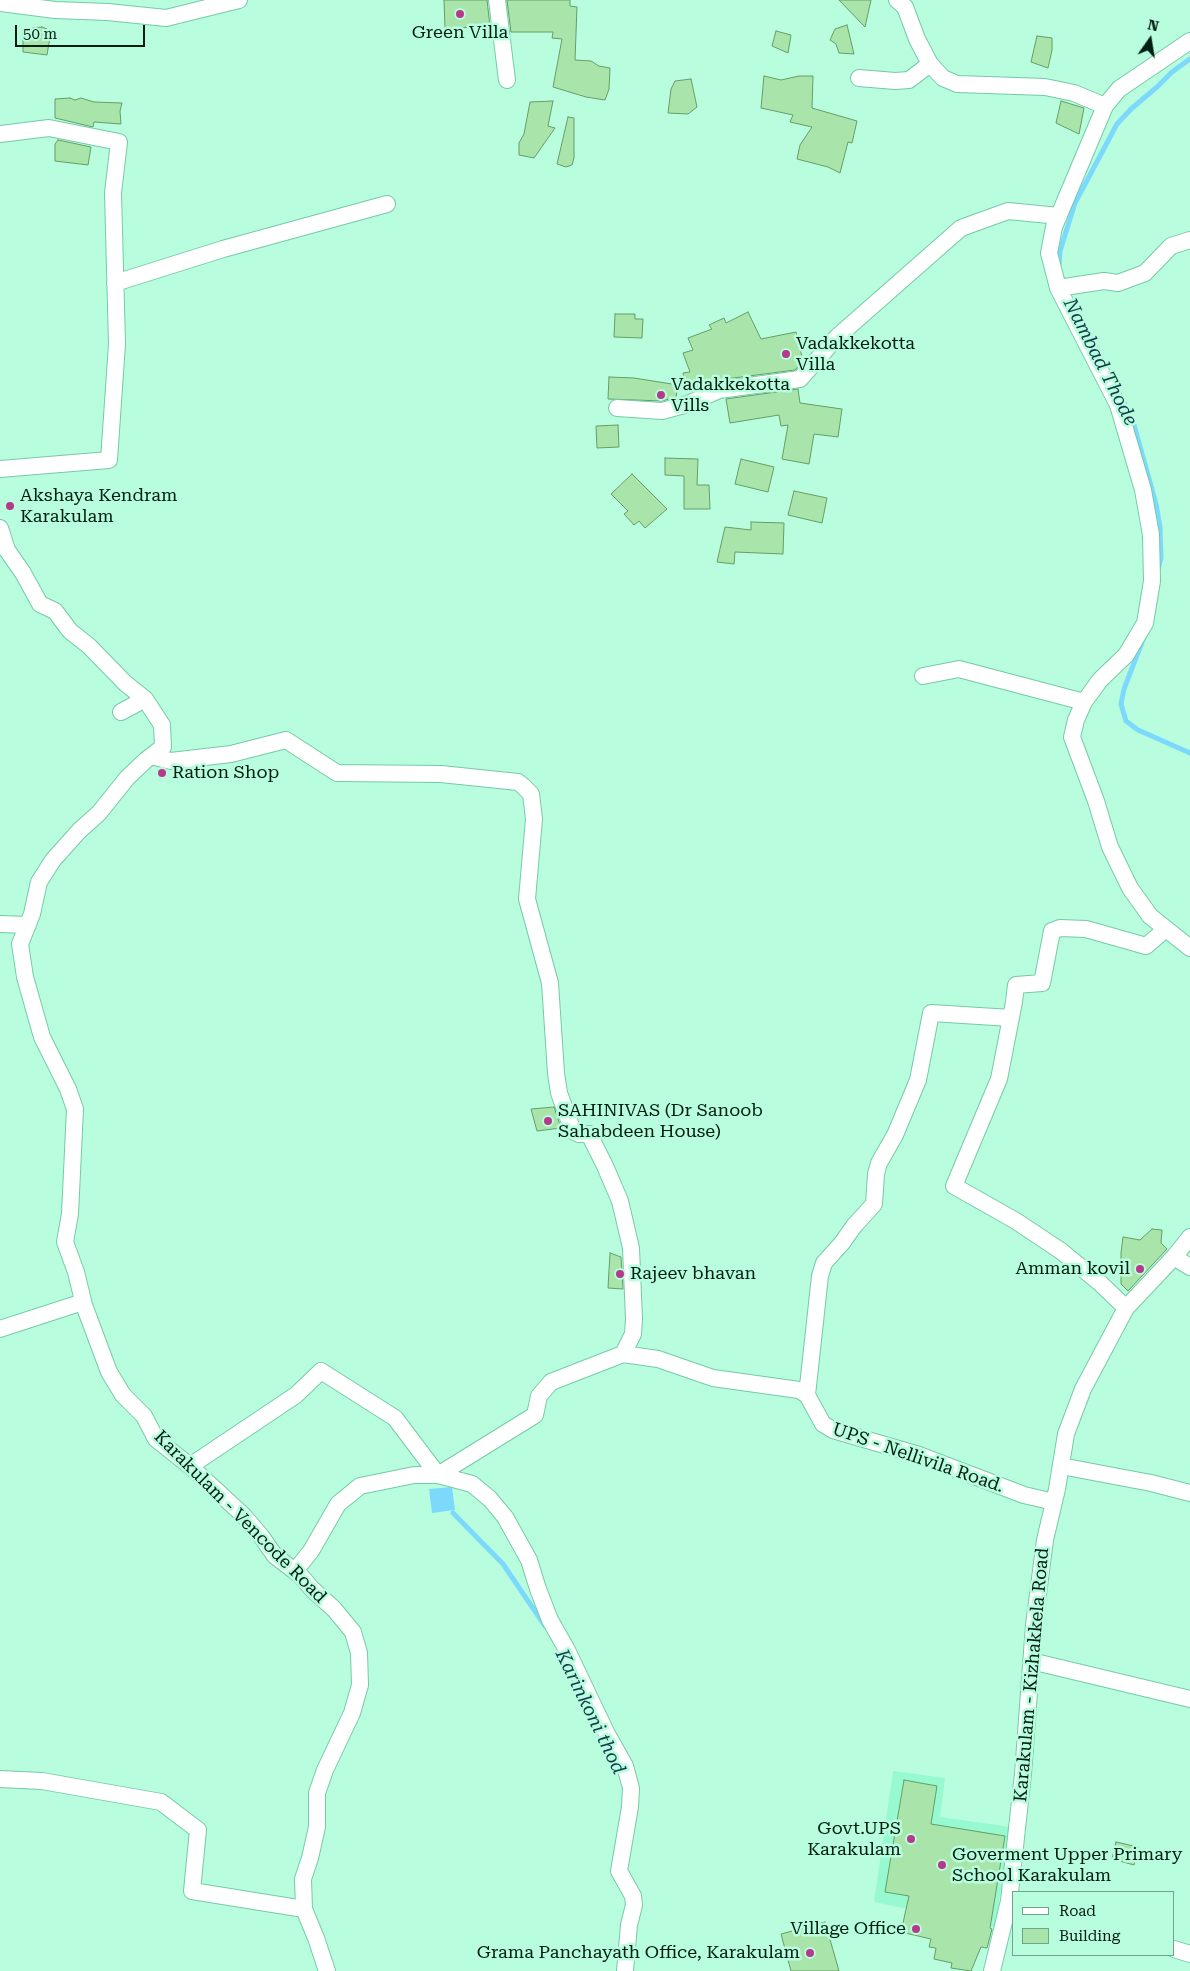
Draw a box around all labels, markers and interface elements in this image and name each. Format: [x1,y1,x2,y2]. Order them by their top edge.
marker: Green Villa [454,8,466,20]
scale bar [18,15,148,47]
north arrow [1125,15,1175,65]
text: N [1146,16,1160,34]
place label: Green Villa [412,22,508,44]
text: 50 m [23,25,57,43]
water label: Nambad Thode [1058,295,1142,429]
place label: Vadakkekotta Villa [796,333,915,376]
marker: Vadakkekotta Villa [780,348,792,360]
place label: Vadakkekotta Vills [671,374,790,416]
marker: Vadakkekotta Vills [655,389,667,401]
place label: Akshaya Kendram Karakulam [20,485,177,528]
marker: Akshaya Kendram Karakulam [4,500,16,512]
place label: Ration Shop [172,762,279,784]
marker: Ration Shop [156,767,168,779]
place label: SAHINIVAS (Dr Sanoob Sahabdeen House) [558,1100,763,1142]
marker: SAHINIVAS (Dr Sanoob Sahabdeen House) [542,1115,554,1127]
place label: Amman kovil [1015,1258,1130,1280]
place label: Rajeev bhavan [630,1263,756,1285]
marker: Amman kovil [1134,1263,1146,1275]
marker: Rajeev bhavan [614,1268,626,1280]
street label: UPS - Nellivila Road. [829,1418,1007,1498]
street label: Karakulam - Vencode Road [149,1426,331,1608]
street label: Karakulam - Kizhakkela Road [1010,1547,1054,1803]
water label: Karinkoni thod [550,1646,630,1778]
place label: Govt.UPS Karakulam [807,1818,901,1860]
marker: Govt.UPS Karakulam [905,1833,917,1845]
place label: Goverment Upper Primary School Karakulam [952,1844,1182,1886]
marker: Goverment Upper Primary School Karakulam [936,1859,948,1871]
legend [1012,1891,1175,1956]
text: Road [1059,1902,1096,1920]
place label: Village Office [790,1918,906,1940]
marker: Village Office [910,1923,922,1935]
text: Building [1059,1927,1120,1945]
place label: Grama Panchayath Office, Karakulam [477,1942,800,1964]
marker: Grama Panchayath Office, Karakulam [804,1947,816,1959]

